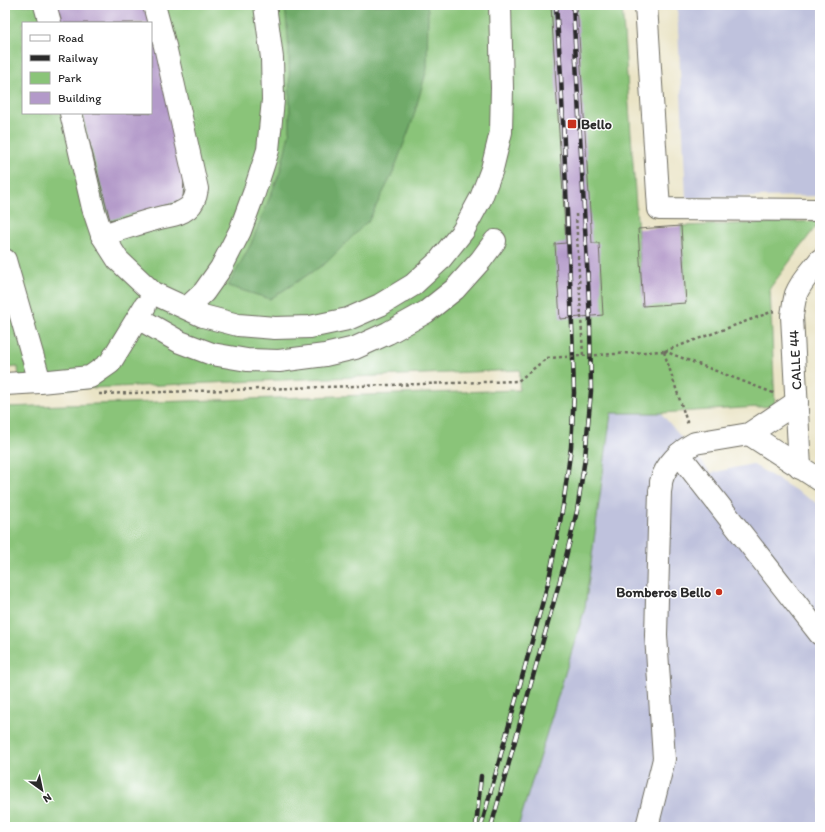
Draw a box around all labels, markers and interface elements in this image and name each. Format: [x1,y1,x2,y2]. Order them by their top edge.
legend [22,22,152,114]
text: Road [58,31,84,45]
text: Railway [58,51,98,65]
text: Park [58,71,82,85]
text: Building [58,91,102,105]
place label: Bello [581,116,612,133]
marker: Bello [566,118,578,130]
street label: CALLE 44 [785,329,806,390]
place label: Bomberos Bello [616,584,711,601]
marker: Bomberos Bello [714,587,724,597]
north arrow [22,770,62,810]
text: N [41,790,54,805]

